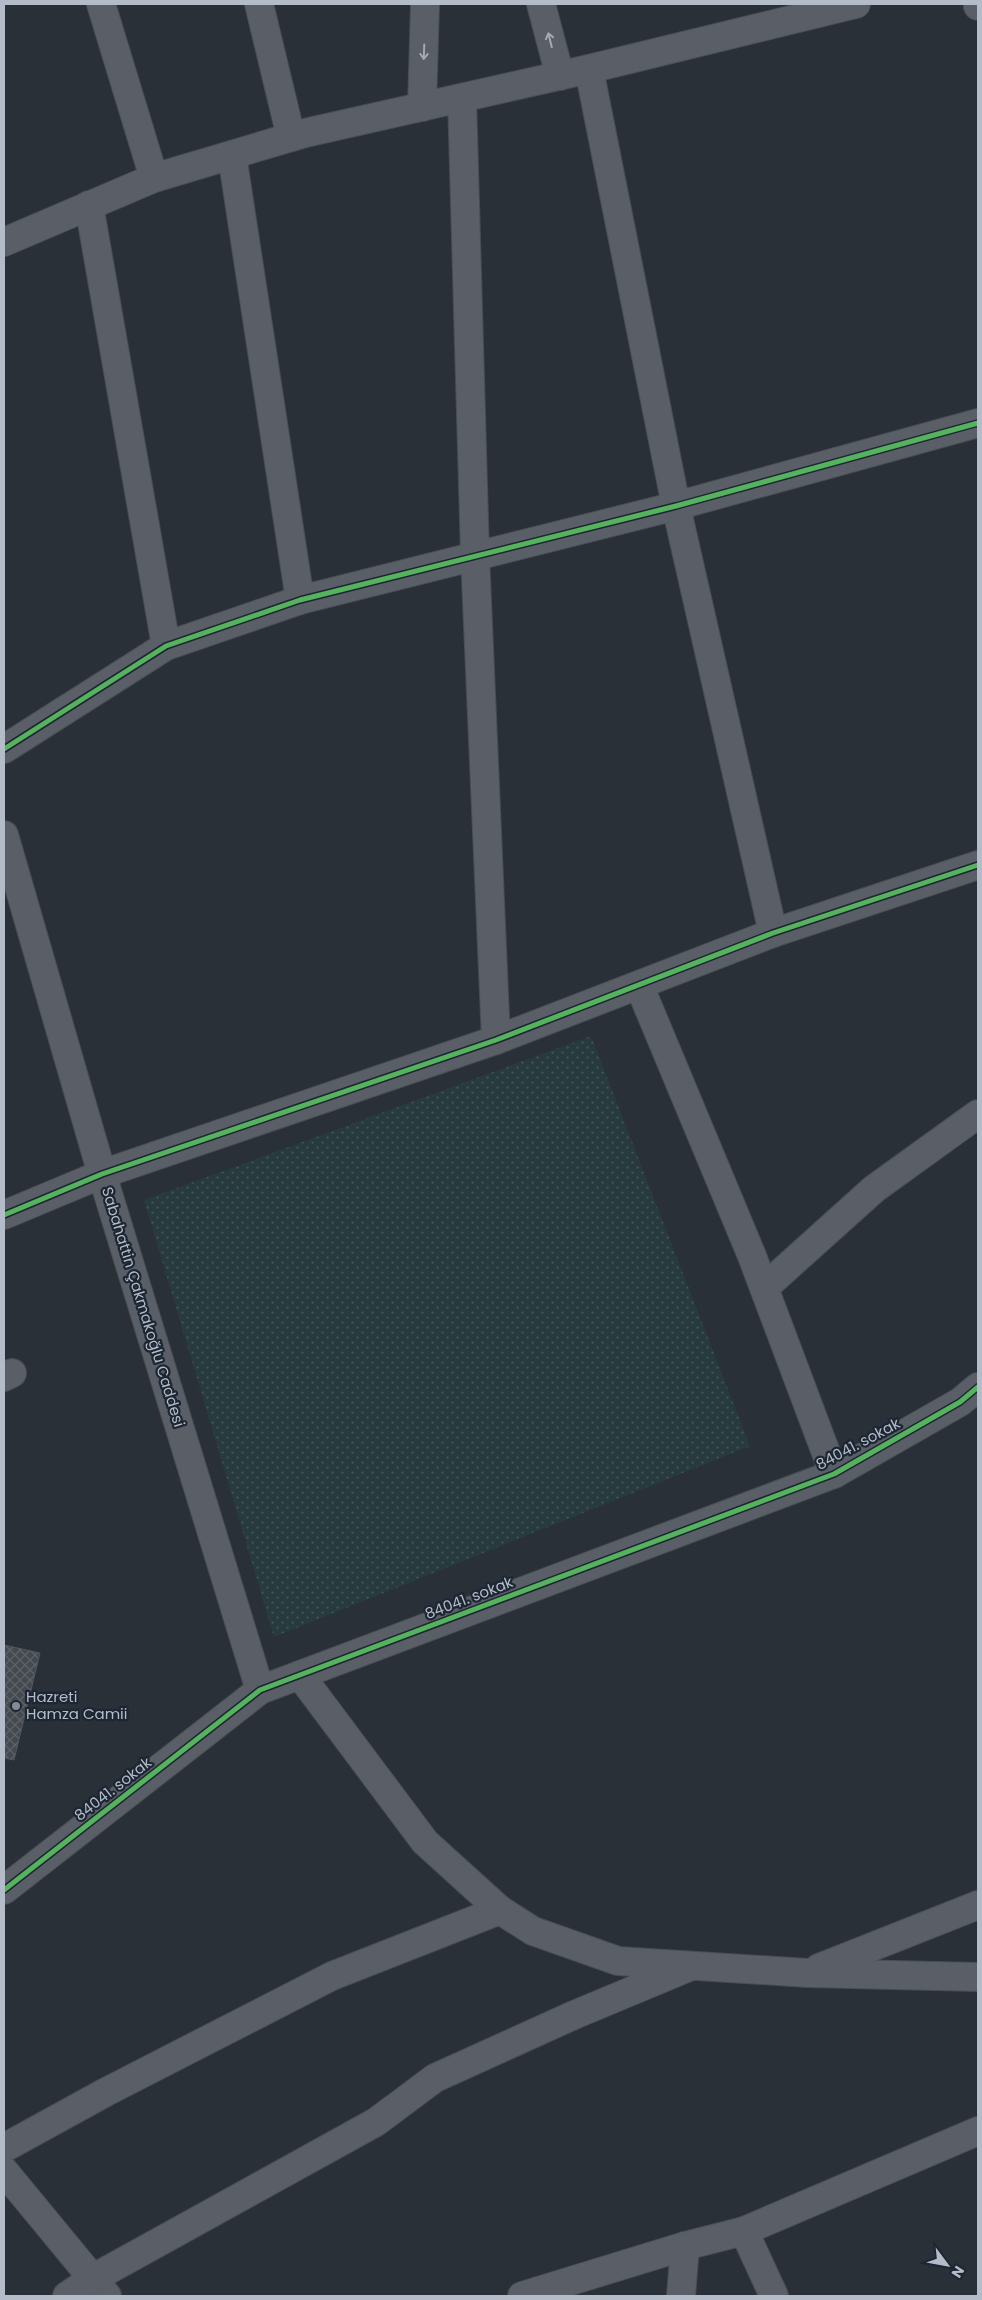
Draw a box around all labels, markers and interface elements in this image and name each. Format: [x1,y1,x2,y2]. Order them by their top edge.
one-way arrow [545,32,555,48]
one-way arrow [419,44,429,60]
street label: Sabahattin Çakmakoğlu Caddesi [97,1184,190,1429]
street label: 84041. sokak [812,1412,904,1475]
street label: 84041. sokak [422,1571,516,1624]
place label: Hazreti Hamza Camii [26,1686,128,1724]
marker: Hazreti Hamza Camii [10,1700,22,1712]
street label: 84041. sokak [70,1752,156,1825]
north arrow [922,2240,972,2290]
text: N [947,2262,969,2282]

